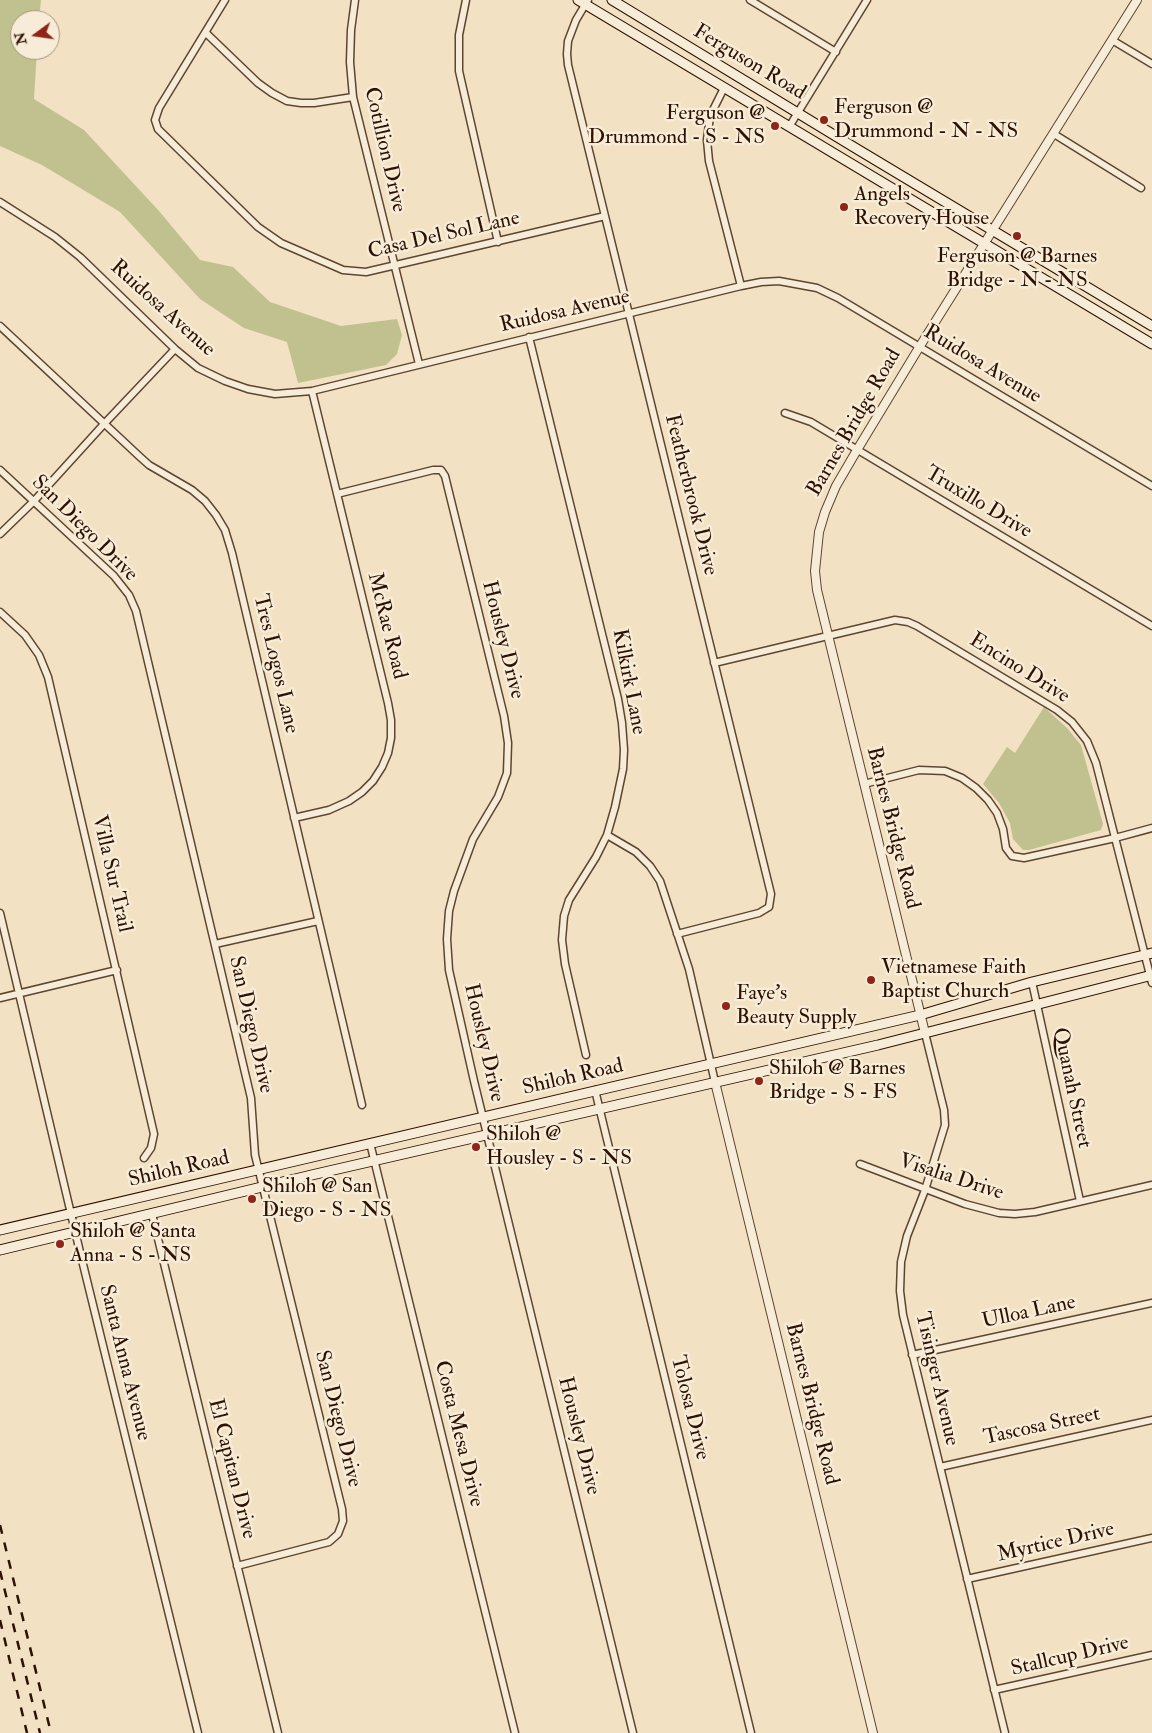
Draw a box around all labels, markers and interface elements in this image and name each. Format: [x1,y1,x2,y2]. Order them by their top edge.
north arrow [10,10,60,60]
street label: Ferguson Road [688,19,810,107]
text: N [11,30,31,47]
street label: Cotillion Drive [357,85,411,215]
place label: Ferguson @ Drummond - N - NS [834,95,1018,145]
place label: Ferguson @ Drummond - S - NS [588,101,765,151]
marker: Ferguson @ Drummond - N - NS [818,114,830,126]
marker: Ferguson @ Drummond - S - NS [769,120,781,132]
place label: Angels Recovery House [854,182,989,232]
marker: Angels Recovery House [838,201,850,213]
street label: Casa Del Sol Lane [366,206,522,266]
marker: Ferguson @ Barnes Bridge - N - NS [1011,230,1023,242]
place label: Ferguson @ Barnes Bridge - N - NS [937,244,1097,294]
street label: Ruidosa Avenue [104,255,220,363]
street label: Ruidosa Avenue [498,285,632,339]
street label: Ruidosa Avenue [919,320,1045,410]
street label: Barnes Bridge Road [803,345,907,501]
street label: Featherbrook Drive [658,412,722,578]
street label: Truxillo Drive [920,461,1036,545]
street label: San Diego Drive [26,471,142,587]
street label: McRae Road [361,570,411,682]
street label: Housley Drive [475,578,529,702]
street label: Tres Logos Lane [247,592,303,736]
street label: Kilkirk Lane [605,627,651,737]
street label: Encino Drive [964,628,1074,710]
street label: Barnes Bridge Road [860,744,924,912]
street label: Villa Sur Trail [85,813,137,935]
street label: San Diego Drive [222,954,278,1096]
place label: Vietnamese Faith Baptist Church [881,955,1026,1005]
marker: Vietnamese Faith Baptist Church [865,974,877,986]
street label: Housley Drive [457,981,509,1105]
place label: Faye's Beauty Supply [736,981,857,1031]
marker: Faye's Beauty Supply [720,1000,732,1012]
street label: Quanah Street [1046,1025,1096,1151]
street label: Shiloh Road [520,1054,626,1102]
place label: Shiloh @ Barnes Bridge - S - FS [769,1056,906,1106]
marker: Shiloh @ Barnes Bridge - S - FS [753,1075,765,1087]
place label: Shiloh @ Housley - S - NS [486,1122,632,1172]
marker: Shiloh @ Housley - S - NS [470,1141,482,1153]
street label: Shiloh Road [126,1146,232,1194]
street label: Visalia Drive [896,1149,1006,1207]
place label: Shiloh @ San Diego - S - NS [262,1174,391,1224]
marker: Shiloh @ San Diego - S - NS [246,1193,258,1205]
place label: Shiloh @ Santa Anna - S - NS [70,1219,196,1269]
marker: Shiloh @ Santa Anna - S - NS [54,1238,66,1250]
street label: Santa Anna Avenue [92,1282,156,1444]
street label: Ulloa Lane [980,1291,1078,1335]
street label: Tisinger Avenue [908,1310,964,1448]
street label: Barnes Bridge Road [779,1320,843,1488]
street label: San Diego Drive [308,1348,366,1490]
street label: Tolosa Drive [664,1353,714,1463]
street label: Costa Mesa Drive [428,1358,488,1510]
street label: Housley Drive [551,1374,605,1498]
street label: El Capitan Drive [201,1396,261,1542]
street label: Tascosa Street [981,1402,1103,1452]
street label: Myrtice Drive [995,1517,1117,1569]
street label: Stallcup Drive [1009,1631,1131,1683]

